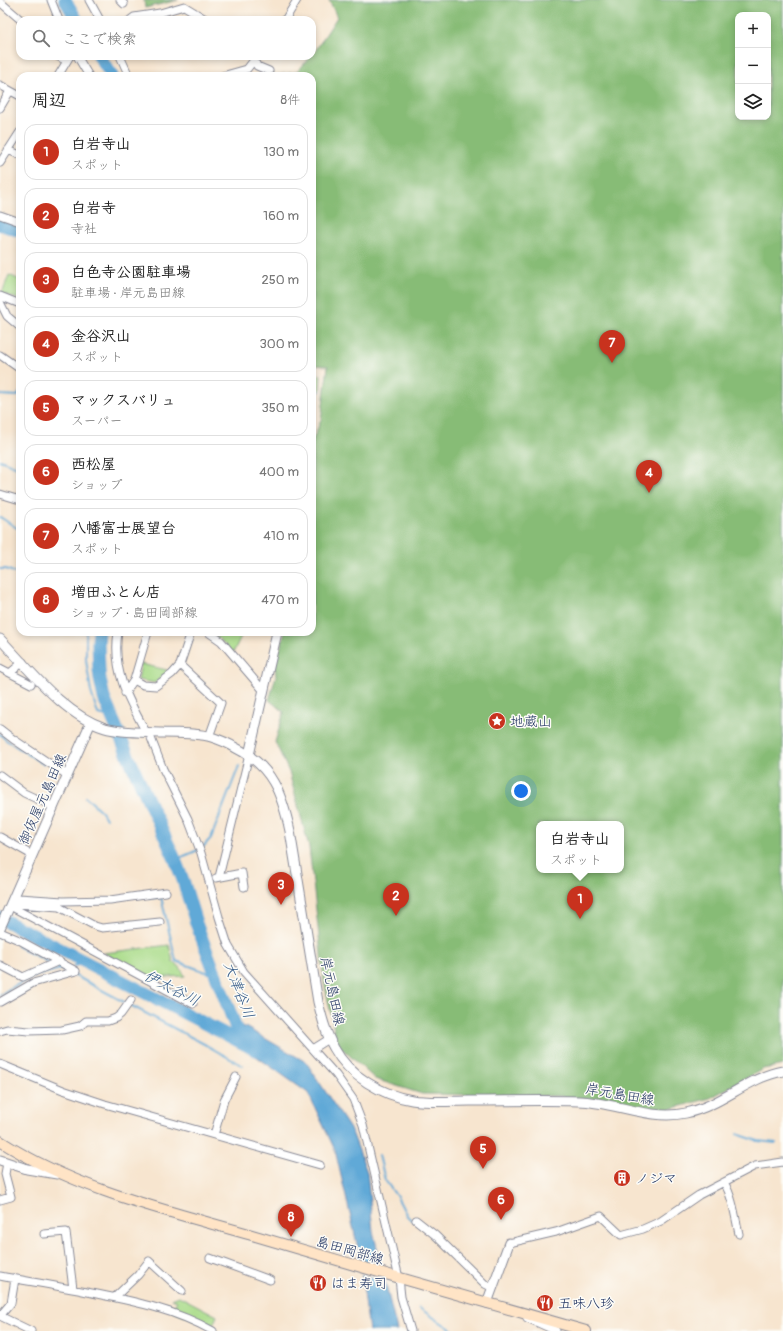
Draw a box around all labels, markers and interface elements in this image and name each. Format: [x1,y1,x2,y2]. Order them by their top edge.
map controls [735,12,771,120]
button: + [735,12,771,48]
search box [16,16,316,60]
icon: search [30,27,52,49]
text: ここで検索 [62,30,137,49]
button: − [735,48,771,84]
button: layers [735,84,771,120]
text: 周辺 [32,90,66,111]
text: 8件 [280,92,300,108]
text: 白岩寺山 [71,135,131,154]
text: 1 [43,144,49,160]
text: 130 m [263,144,299,160]
text: スポット [71,157,123,173]
text: 白岩寺 [71,199,116,218]
text: 2 [42,208,50,224]
text: 160 m [263,208,299,224]
text: 寺社 [71,221,97,237]
text: 白色寺公園駐車場 [71,263,191,282]
text: 3 [42,272,50,288]
text: 250 m [261,272,299,288]
text: 駐車場 · 岸元島田線 [71,285,185,301]
text: 金谷沢山 [71,327,131,346]
pin: 7 [599,330,625,363]
text: 4 [42,336,50,352]
text: 300 m [260,336,299,352]
text: スポット [71,349,123,365]
text: マックスバリュ [71,391,176,410]
text: 5 [42,400,50,416]
text: 350 m [261,400,299,416]
text: スーパー [71,413,122,429]
text: 西松屋 [71,455,116,474]
pin: 4 [636,460,662,493]
text: 6 [42,464,50,480]
text: 400 m [259,464,299,480]
text: ショップ [71,477,122,493]
text: 八幡富士展望台 [71,519,176,538]
text: 7 [43,528,49,544]
text: 410 m [263,528,299,544]
text: スポット [71,541,123,557]
text: 増田ふとん店 [71,583,161,602]
text: 8 [43,592,49,608]
text: 470 m [261,592,299,608]
text: ショップ · 島田岡部線 [71,605,197,621]
place icon: 地蔵山 [487,711,507,731]
place label: 地蔵山 [510,713,552,730]
street label: 御仮屋元島田線 [15,751,70,847]
your location [511,781,531,801]
popup [536,821,624,873]
text: 白岩寺山 [550,830,610,849]
text: スポット [550,852,602,868]
pin: 3 [268,872,294,905]
pin: 2 [383,883,409,916]
pin: 1 [567,886,593,919]
street label: 岸元島田線 [317,955,348,1027]
water label: 大津谷川 [219,959,258,1022]
water label: 伊太谷川 [141,966,203,1011]
street label: 岸元島田線 [584,1080,656,1109]
pin: 5 [470,1136,496,1169]
building icon: ノジマ [612,1168,632,1188]
place label: ノジマ [635,1170,677,1187]
pin: 6 [488,1187,514,1220]
pin: 8 [278,1204,304,1237]
street label: 島田岡部線 [314,1233,386,1268]
restaurant icon: はま寿司 [308,1273,328,1293]
place label: はま寿司 [331,1275,387,1292]
restaurant icon: 五味八珍 [535,1293,555,1313]
place label: 五味八珍 [558,1295,614,1312]

